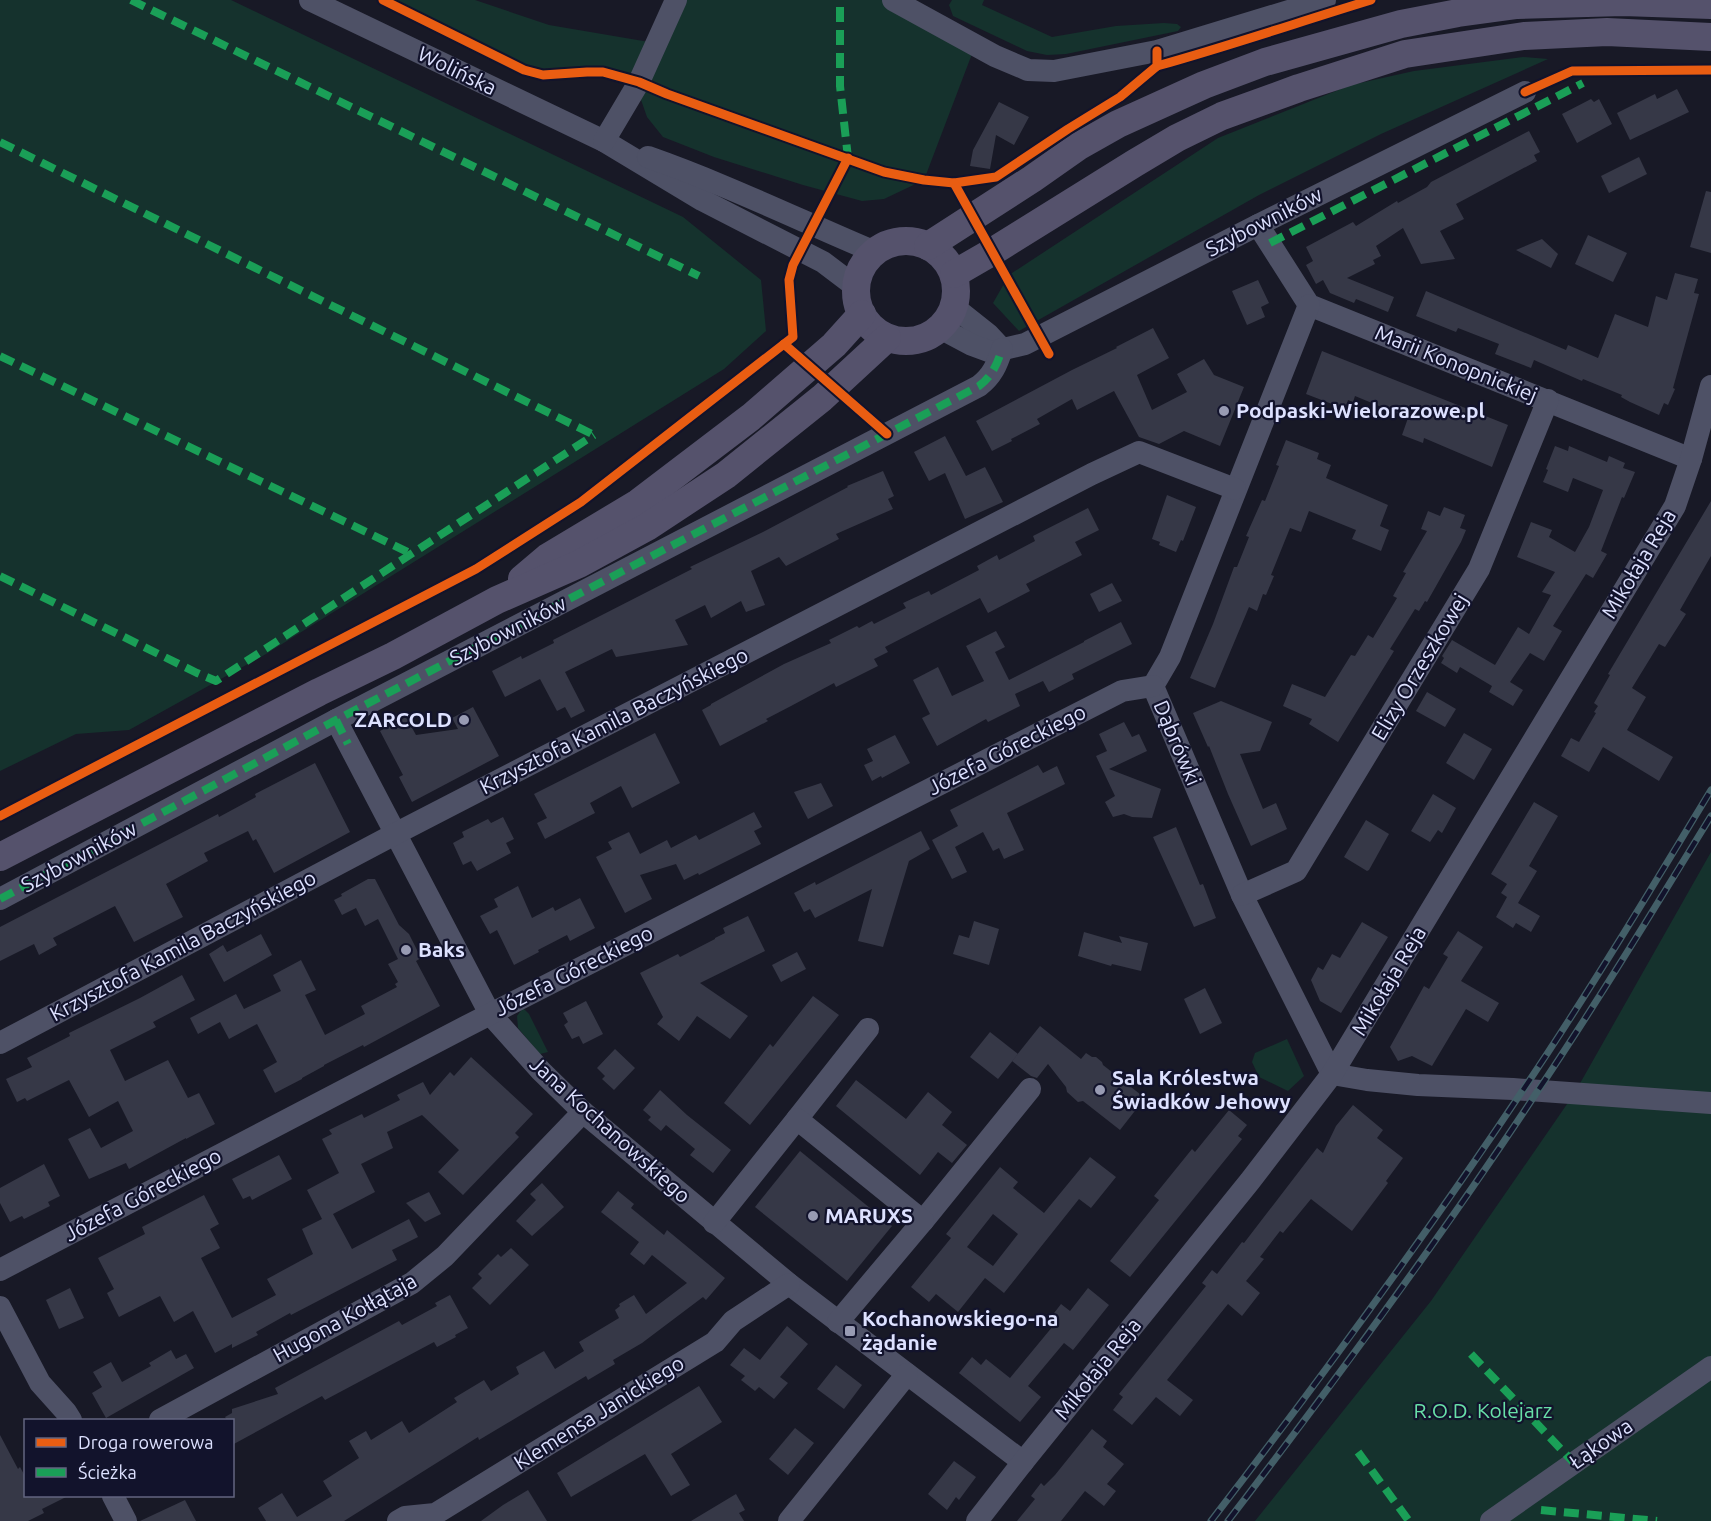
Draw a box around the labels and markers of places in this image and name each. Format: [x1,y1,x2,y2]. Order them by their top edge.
place label: Podpaski-Wielorazowe.pl [1236,398,1485,422]
marker: Podpaski-Wielorazowe.pl [1217,404,1231,418]
place label: ZARCOLD [354,707,452,731]
marker: ZARCOLD [457,713,471,727]
place label: Baks [418,937,465,961]
marker: Baks [399,943,413,957]
place label: Sala Królestwa Świadków Jehowy [1112,1065,1291,1113]
marker: Sala Królestwa Świadków Jehowy [1093,1083,1107,1097]
place label: MARUXS [825,1203,913,1227]
marker: MARUXS [806,1209,820,1223]
place label: Kochanowskiego-na żądanie [862,1306,1058,1354]
marker: Kochanowskiego-na żądanie [843,1324,857,1338]

